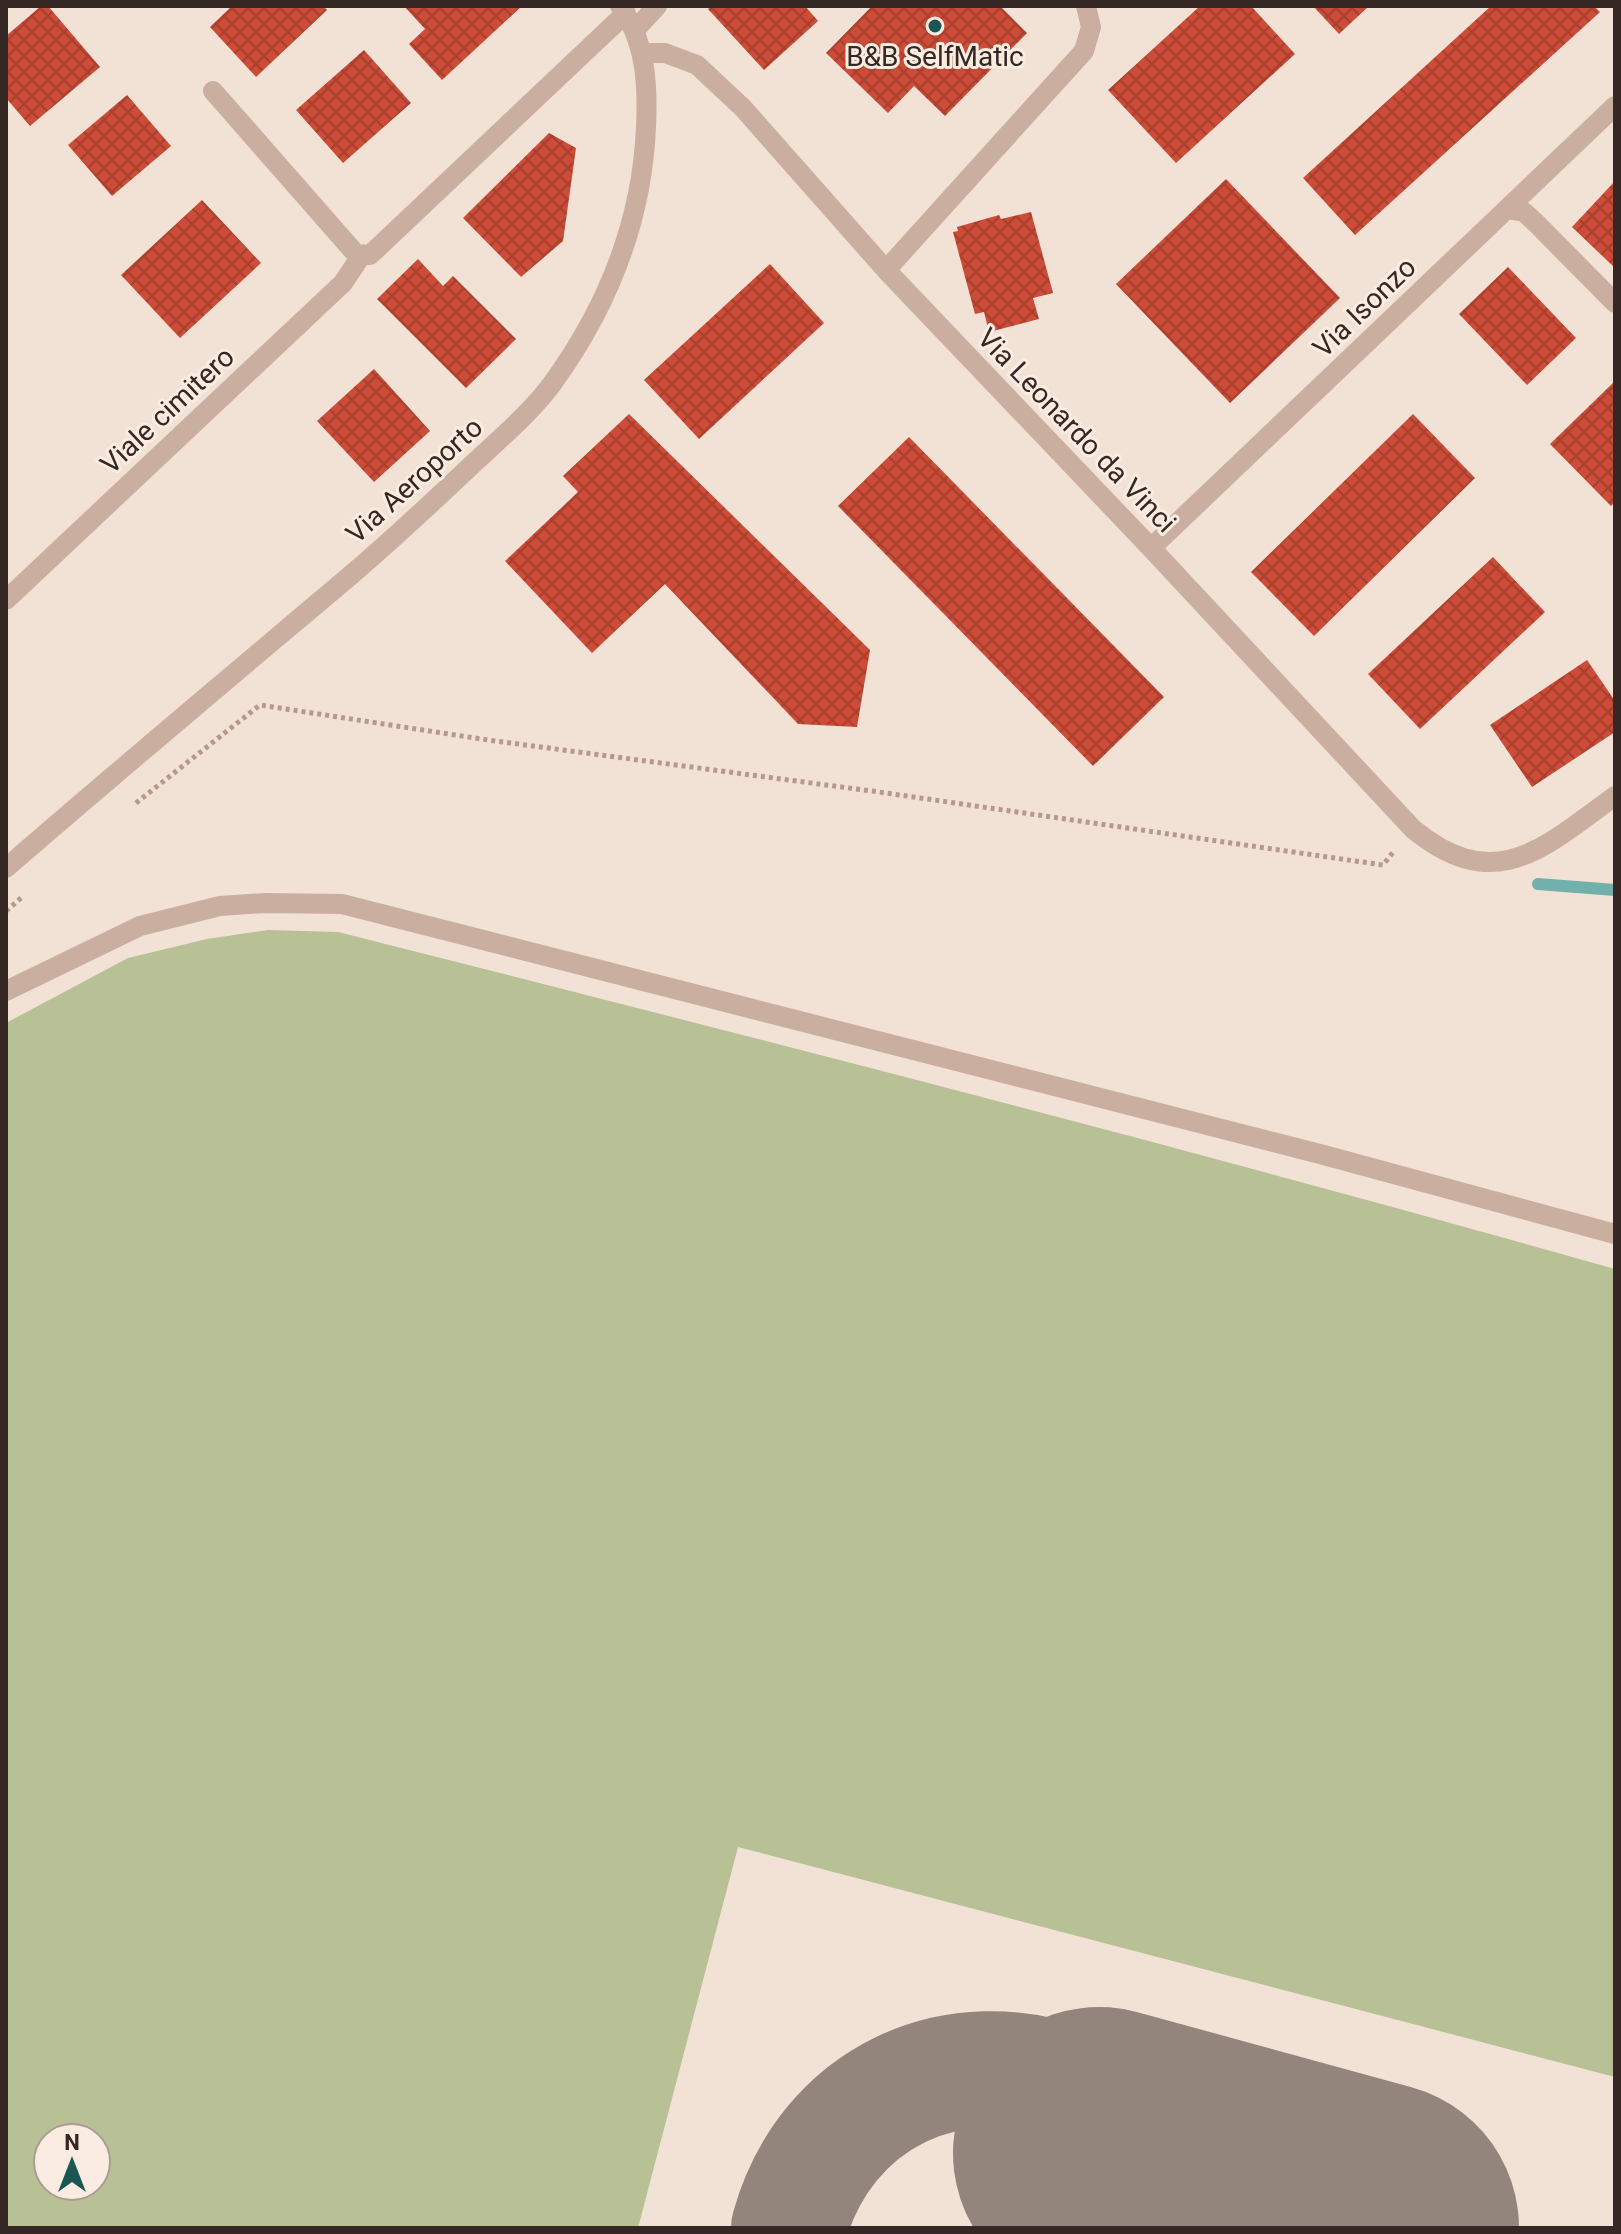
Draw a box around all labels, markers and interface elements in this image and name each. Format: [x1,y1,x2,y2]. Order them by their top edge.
marker: B&B SelfMatic [926,17,944,35]
place label: B&B SelfMatic [846,40,1024,73]
street label: Via Isonzo [1306,250,1423,364]
street label: Via Leonardo da Vinci [971,321,1183,539]
street label: Viale cimitero [94,340,241,481]
street label: Via Aeroporto [339,411,489,550]
north arrow [32,2122,112,2202]
text: N [64,2130,80,2155]

